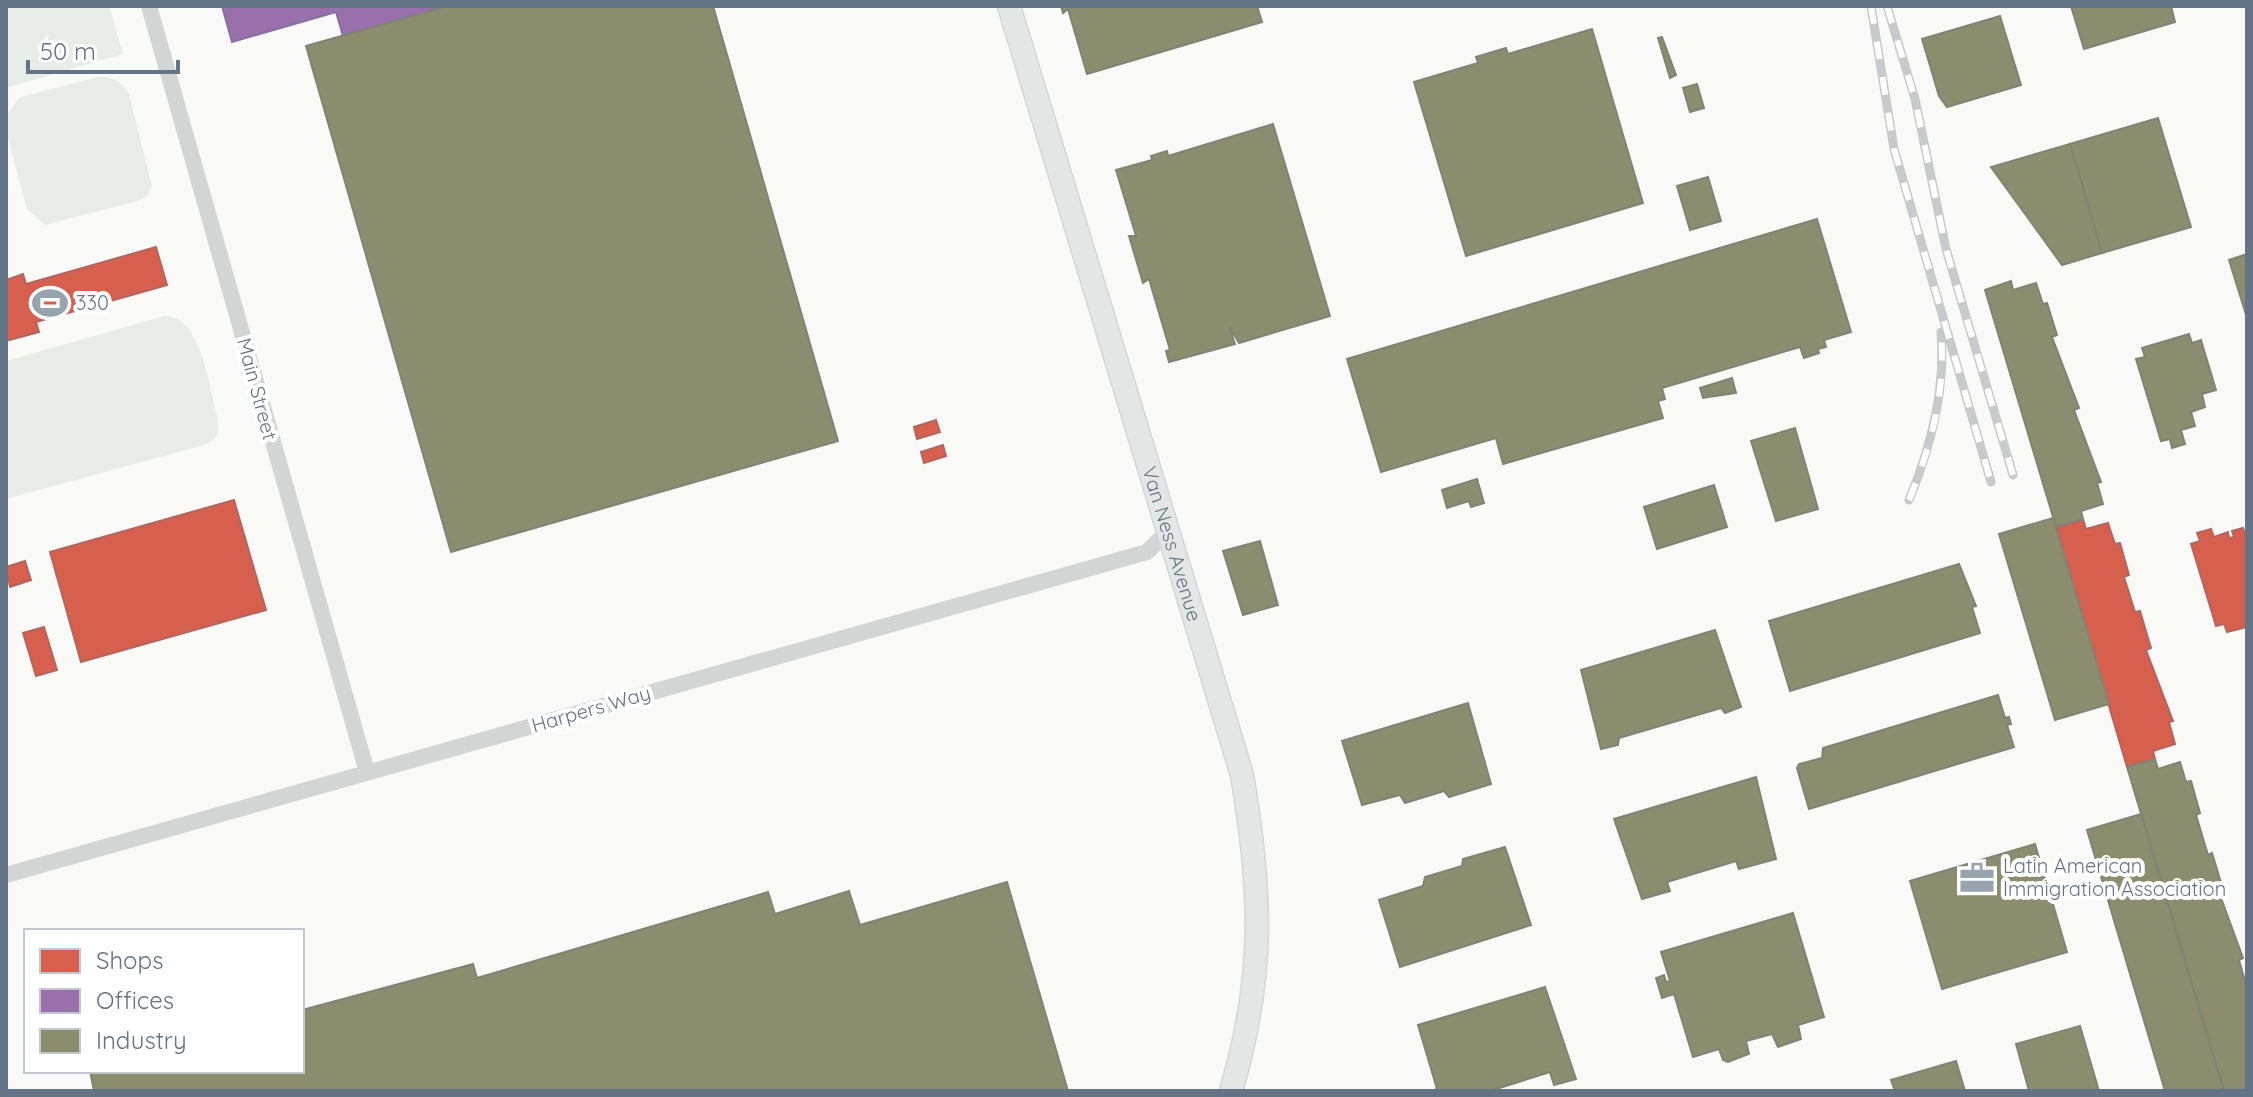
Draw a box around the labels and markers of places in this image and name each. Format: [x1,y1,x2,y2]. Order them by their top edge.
sports icon: 330 [31,284,69,322]
place label: 330 [76,290,109,315]
place label: Latin American Immigration Association [2003,853,2226,901]
office icon: Latin American Immigration Association [1958,859,1996,897]

